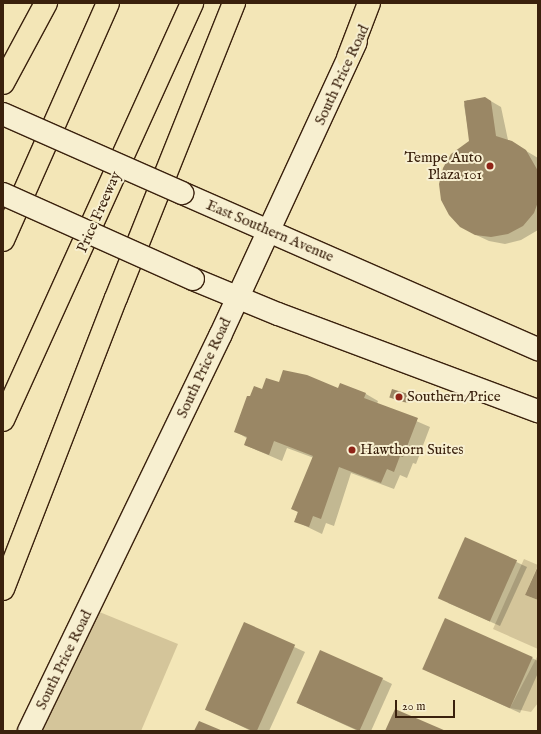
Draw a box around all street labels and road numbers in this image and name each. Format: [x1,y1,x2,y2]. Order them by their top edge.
street label: South Price Road [311,22,373,128]
street label: Price Freeway [73,169,125,255]
street label: East Southern Avenue [204,196,336,266]
street label: South Price Road [173,315,235,421]
street label: South Price Road [32,607,96,713]

